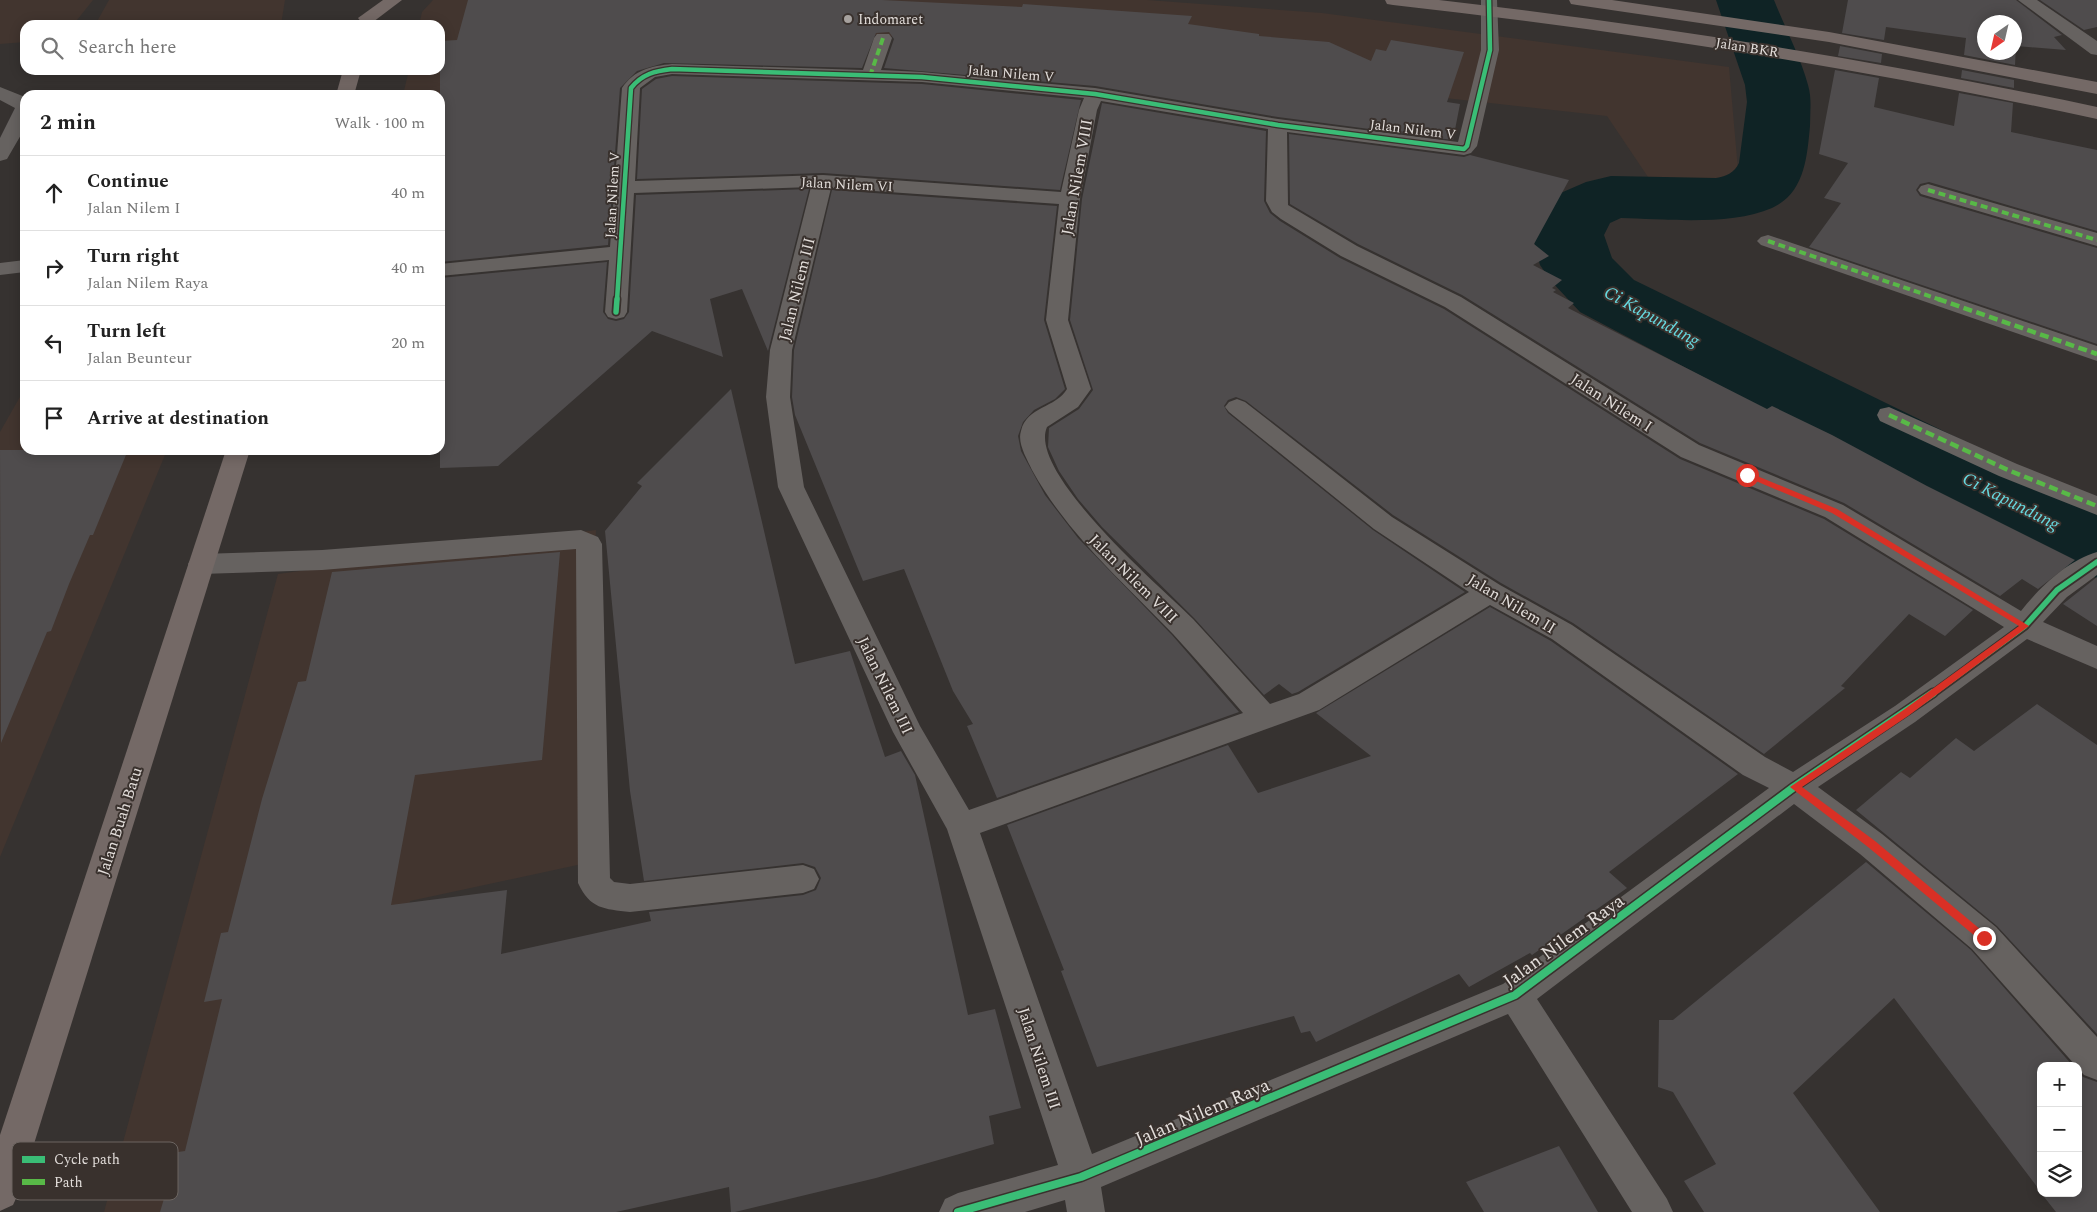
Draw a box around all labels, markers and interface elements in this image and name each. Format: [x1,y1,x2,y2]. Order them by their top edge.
place label: Indomaret [858,9,923,30]
marker: Indomaret [842,13,854,25]
north arrow [1977,15,2022,60]
search box [20,20,445,75]
street label: Jalan BKR [1714,32,1780,63]
text: Search here [78,33,177,62]
icon: search [38,34,66,62]
street label: Jalan Nilem V [967,59,1055,88]
text: 2 min [40,107,96,139]
text: Walk · 100 m [334,111,425,135]
street label: Jalan Nilem V [1369,114,1457,145]
street label: Jalan Nilem VIII [1055,117,1099,237]
street label: Jalan Nilem V [600,151,625,239]
text: Continue [87,167,169,196]
street label: Jalan Nilem VI [800,172,894,197]
icon: ahead [40,179,68,207]
text: 40 m [391,181,425,205]
text: Jalan Nilem I [87,196,181,220]
street label: Jalan Nilem III [772,235,821,344]
text: Turn right [87,242,180,271]
icon: right [40,254,68,282]
text: 40 m [391,256,425,280]
text: Jalan Nilem Raya [87,271,208,295]
water label: Ci Kapundung [1599,279,1705,354]
text: Turn left [87,317,166,346]
icon: left [40,329,68,357]
text: 20 m [391,331,425,355]
text: Jalan Beunteur [87,346,192,370]
street label: Jalan Nilem I [1566,367,1657,438]
icon: arrive [40,404,68,432]
text: Arrive at destination [87,404,269,433]
route start [1736,464,1759,487]
water label: Ci Kapundung [1958,465,2065,538]
street label: Jalan Nilem VIII [1083,529,1183,629]
street label: Jalan Nilem II [1463,568,1560,640]
street label: Jalan Nilem III [851,633,919,738]
street label: Jalan Buah Batu [91,764,149,879]
street label: Jalan Nilem Raya [1497,887,1631,995]
route end [1973,927,1996,950]
street label: Jalan Nilem III [1011,1004,1067,1112]
map controls [2037,1062,2082,1197]
button: + [2037,1062,2082,1107]
street label: Jalan Nilem Raya [1131,1071,1275,1154]
button: − [2037,1107,2082,1152]
legend [12,1142,178,1200]
text: Cycle path [54,1149,120,1170]
button: layers [2037,1152,2082,1197]
text: Path [54,1172,83,1193]

